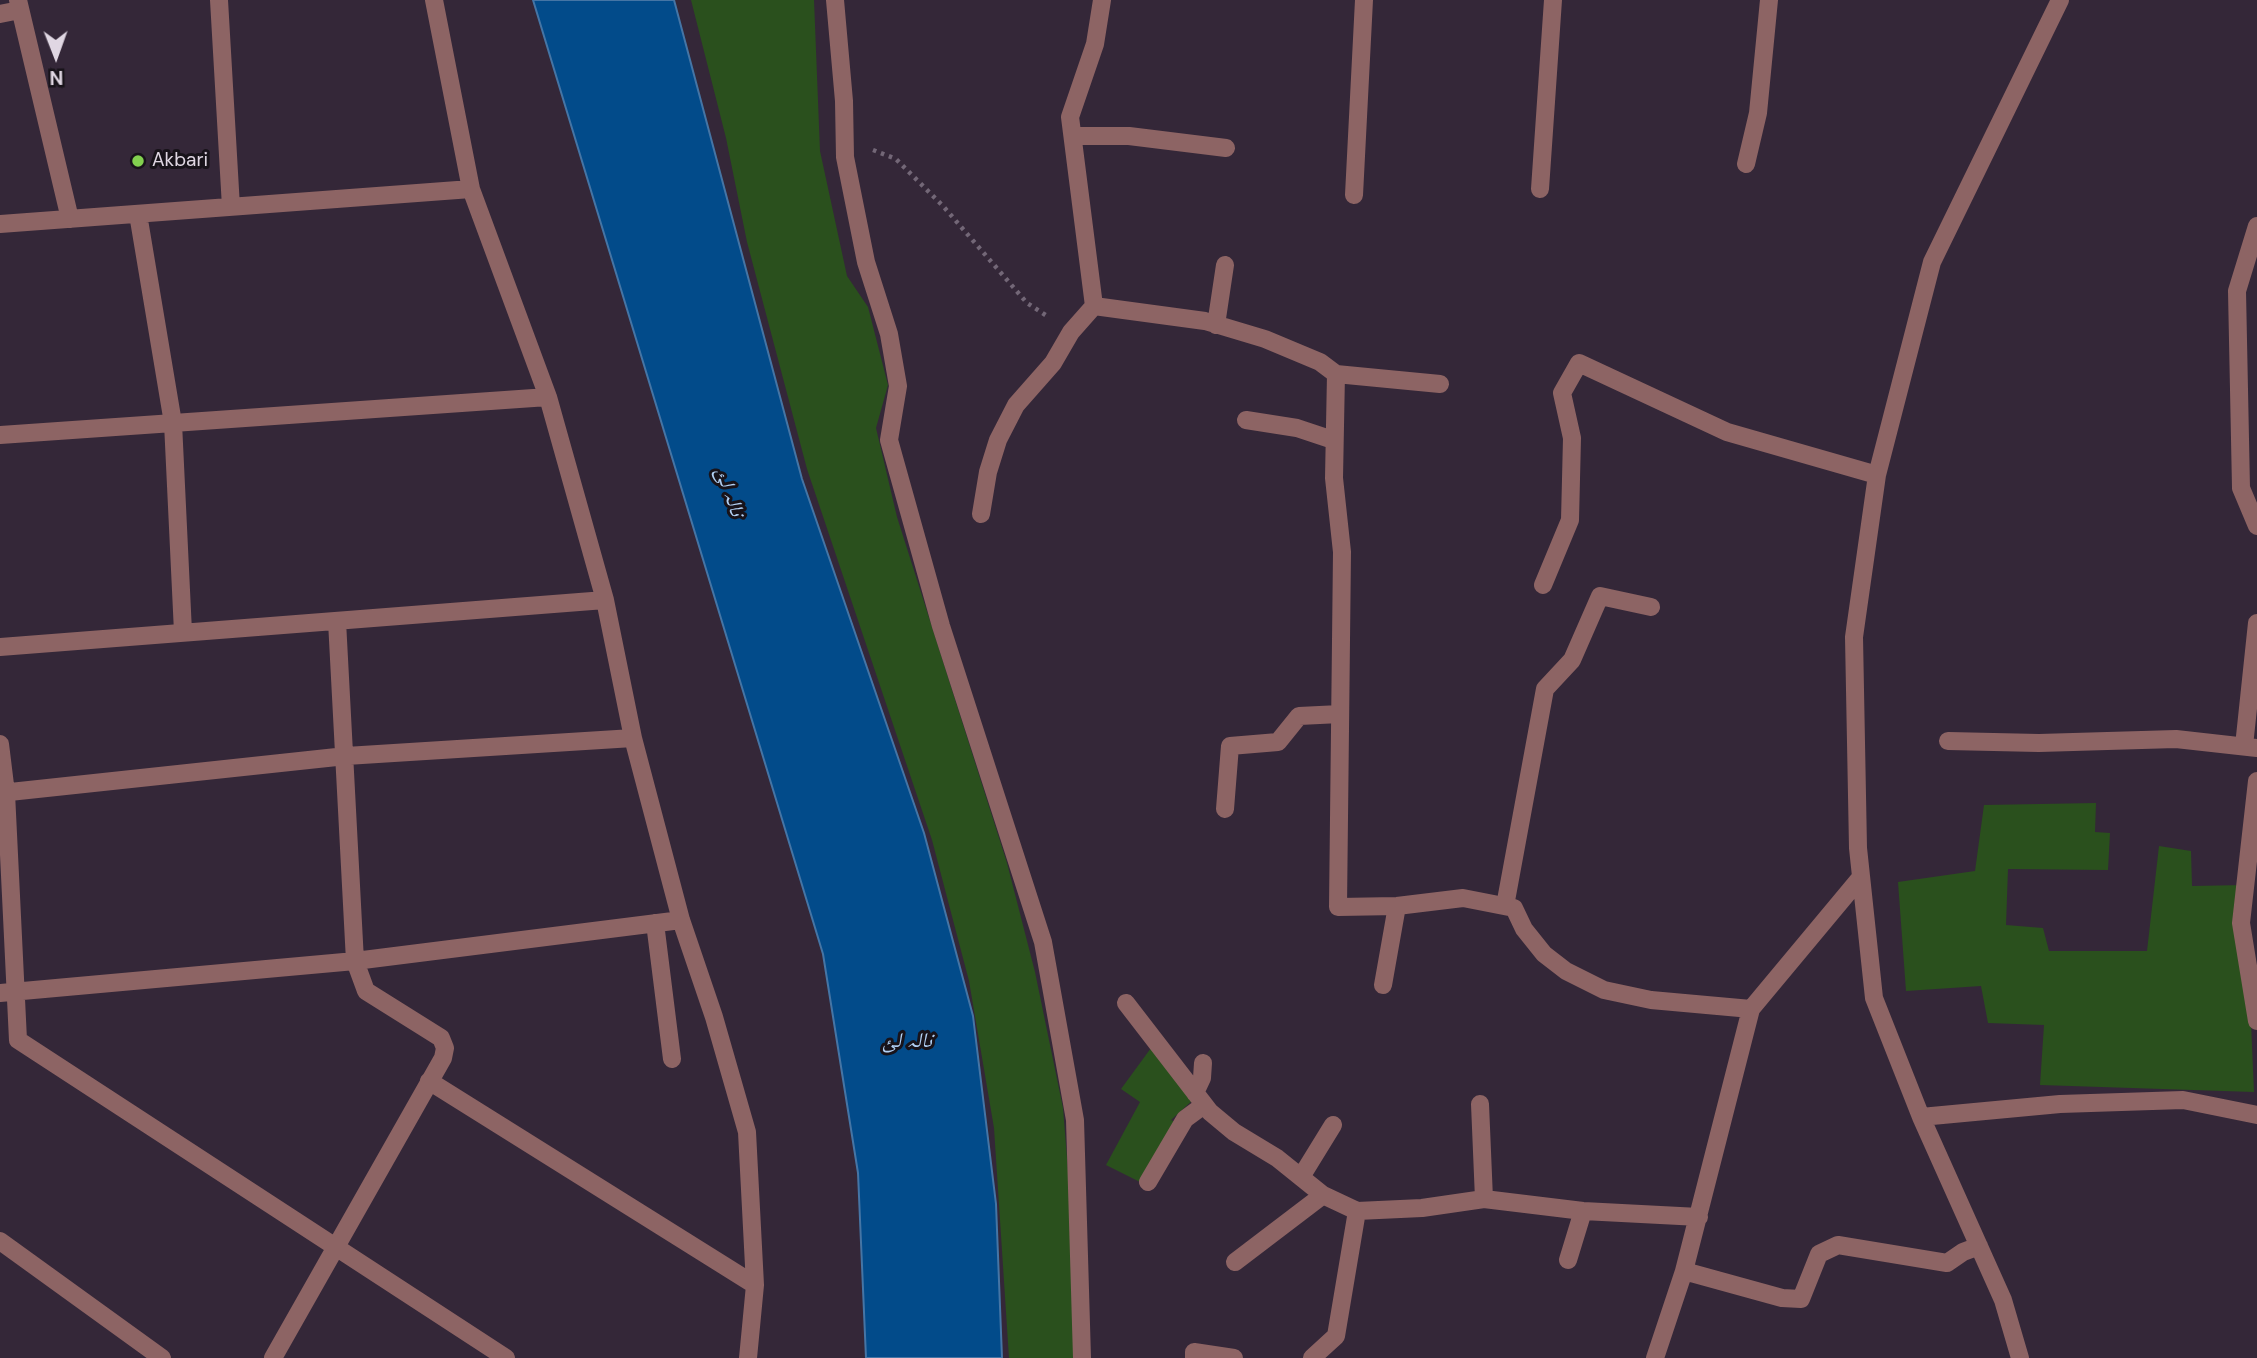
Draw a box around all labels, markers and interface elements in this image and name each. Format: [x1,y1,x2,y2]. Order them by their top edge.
north arrow [21,21,91,91]
text: N [49,65,64,90]
place label: Akbari [152,150,208,172]
marker: Akbari [130,153,146,169]
water label: نالہ لئ [709,464,749,520]
water label: نالہ لئ [882,1028,932,1054]

